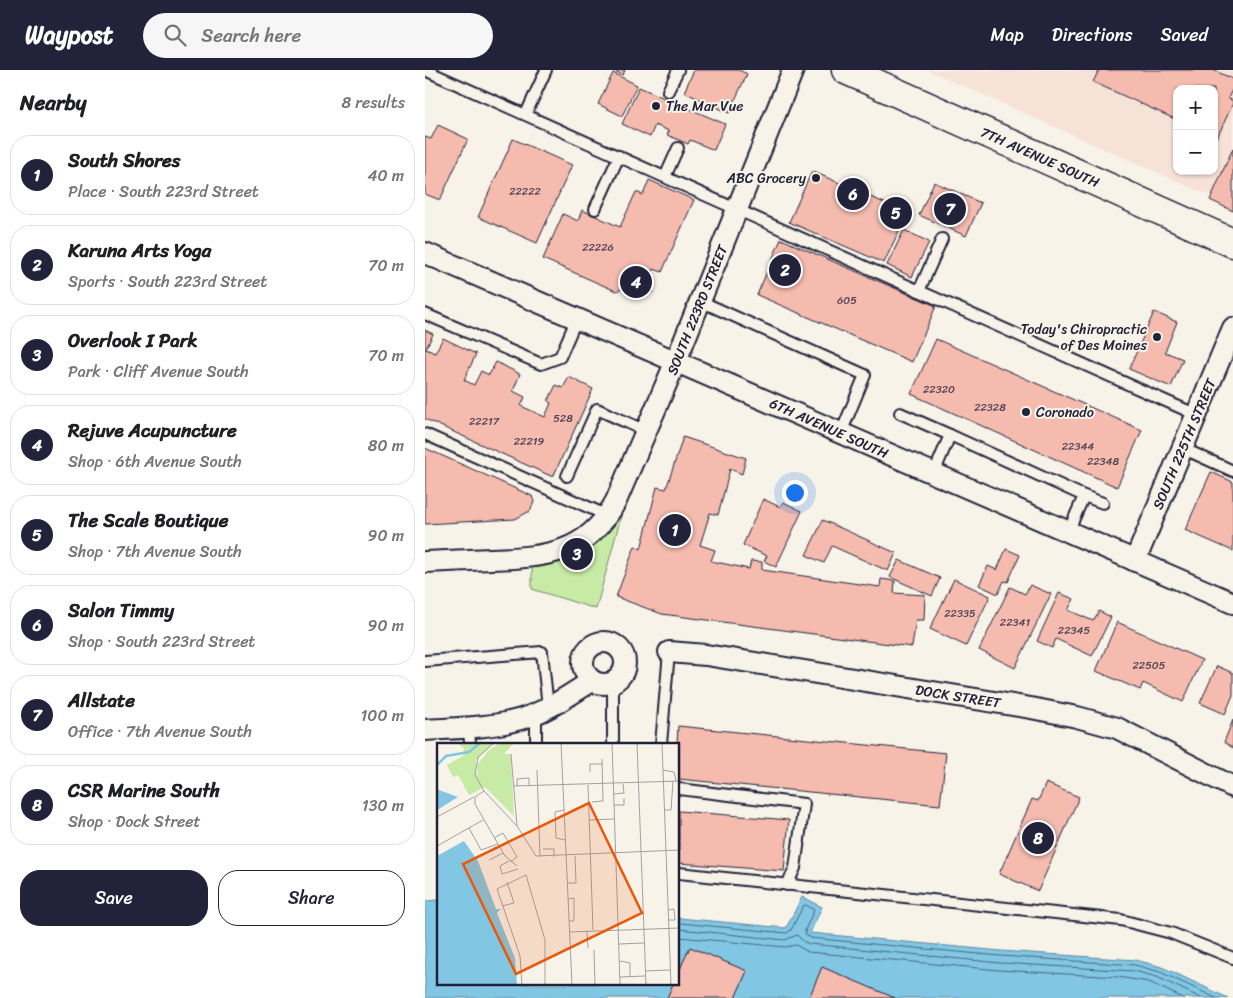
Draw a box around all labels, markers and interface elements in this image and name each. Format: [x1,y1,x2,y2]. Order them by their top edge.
search box [143,13,493,58]
text: Waypost [25,14,113,56]
text: Search here [201,19,301,52]
text: Map [991,19,1024,51]
text: Directions [1052,19,1133,51]
text: Saved [1161,19,1208,51]
icon: search [161,21,189,49]
text: Nearby [20,84,86,122]
map controls [1173,85,1218,175]
button: + [1173,85,1218,130]
text: 8 results [342,88,405,117]
place label: The Mar Vue [666,94,743,119]
marker: The Mar Vue [650,100,662,112]
street label: 7TH AVENUE SOUTH [976,120,1104,195]
button: − [1173,130,1218,175]
text: South Shores [68,144,181,177]
text: 1 [34,161,40,190]
text: 40 m [367,161,404,190]
place label: ABC Grocery [726,166,807,191]
marker: ABC Grocery [810,172,822,184]
pin: 6 [837,175,869,213]
text: Place · South 223rd Street [68,177,259,206]
house number: 22222 [509,182,542,201]
pin: 7 [934,190,966,228]
pin: 5 [880,194,912,232]
text: Karuna Arts Yoga [68,234,211,267]
house number: 22226 [582,238,614,257]
street label: SOUTH 223RD STREET [660,240,735,379]
text: 2 [32,251,42,280]
text: 70 m [368,251,404,280]
pin: 2 [769,251,801,289]
pin: 4 [620,263,652,301]
text: Sports · South 223rd Street [68,267,267,296]
house number: 605 [837,291,857,310]
place label: Today's Chiropractic of Des Moines [1021,317,1148,358]
text: Overlook I Park [68,324,198,357]
marker: Today's Chiropractic of Des Moines [1151,331,1163,343]
text: 3 [33,341,41,370]
text: 70 m [368,341,404,370]
text: Park · Cliff Avenue South [68,357,249,386]
street label: SOUTH 225TH STREET [1146,374,1224,514]
house number: 22320 [923,380,955,399]
street label: 6TH AVENUE SOUTH [765,391,892,466]
house number: 22328 [974,398,1006,417]
place label: Coronado [1036,400,1094,425]
marker: Coronado [1020,406,1032,418]
house number: 528 [553,409,573,428]
house number: 22217 [469,412,500,431]
text: Rejuve Acupuncture [68,414,237,447]
text: 4 [32,431,42,460]
text: 80 m [368,431,404,460]
house number: 22219 [514,432,545,451]
house number: 22344 [1062,437,1094,456]
text: Shop · 6th Avenue South [68,447,242,476]
house number: 22348 [1087,452,1119,471]
your location [782,480,808,506]
text: The Scale Boutique [68,504,228,537]
pin: 1 [659,511,691,549]
text: 5 [32,521,42,550]
text: 90 m [368,521,404,550]
pin: 3 [561,535,593,573]
text: Shop · 7th Avenue South [68,537,242,566]
text: Salon Timmy [68,594,174,627]
house number: 22335 [944,604,976,623]
text: 6 [32,611,42,640]
text: 90 m [368,611,404,640]
house number: 22341 [1000,613,1030,632]
house number: 22345 [1058,621,1090,640]
text: Shop · South 223rd Street [68,627,255,656]
house number: 22505 [1132,656,1166,675]
street label: DOCK STREET [913,677,1004,716]
text: Allstate [68,684,135,717]
text: 7 [32,701,42,730]
text: 100 m [360,701,404,730]
text: Office · 7th Avenue South [68,717,252,746]
inset map [437,743,680,986]
text: CSR Marine South [68,774,220,807]
text: 8 [32,791,42,820]
text: 130 m [362,791,404,820]
text: Shop · Dock Street [68,807,200,836]
pin: 8 [1022,819,1054,857]
button: Save [20,870,208,926]
button: Share [218,870,405,926]

